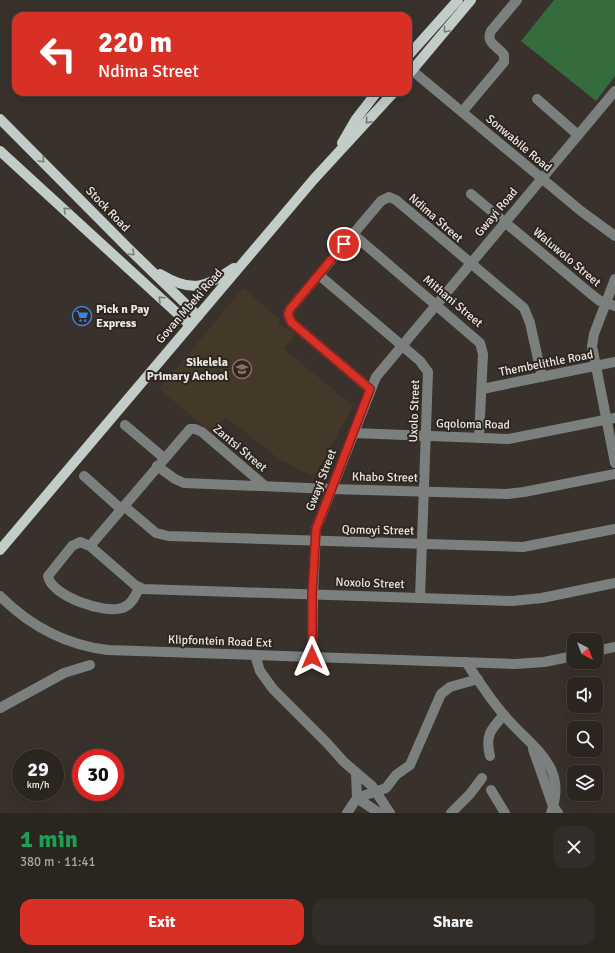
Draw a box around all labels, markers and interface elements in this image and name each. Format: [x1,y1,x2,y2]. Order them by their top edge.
one-way arrow [443,25,450,33]
text: 220 m [98,26,172,60]
icon: left [32,28,84,80]
text: Ndima Street [98,60,199,82]
street label: Sonwabile Road [483,112,555,175]
one-way arrow [365,116,372,124]
one-way arrow [37,155,45,163]
street label: Stock Road [82,184,133,235]
street label: Gwayi Road [472,185,521,240]
street label: Ndima Street [405,191,466,246]
one-way arrow [63,208,70,215]
street label: Waluwolo Street [530,225,604,290]
pin [327,227,361,261]
icon: arrive [333,233,355,255]
one-way arrow [127,248,135,256]
street label: Govan Mbeki Road [153,266,226,347]
street label: Mithani Street [420,272,486,331]
one-way arrow [158,296,166,303]
place label: Pick n Pay Express [96,302,149,331]
supermarket icon: Pick n Pay Express [71,305,93,327]
street label: Thembelithle Road [498,347,594,380]
place label: Sikelela Primary Achool [147,355,228,384]
school or university icon: Sikelela Primary Achool [231,358,253,380]
street label: Uxolo Street [406,379,423,443]
street label: Gqoloma Road [436,416,510,433]
street label: Zantsi Street [210,421,270,475]
street label: Gwayi Street [303,447,340,513]
street label: Khabo Street [352,469,418,486]
street label: Qomoyi Street [342,522,414,539]
street label: Noxolo Street [335,575,405,592]
street label: Klipfontein Road Ext [168,632,272,651]
north arrow [567,633,603,669]
map controls [567,633,603,801]
position arrow [291,636,333,678]
button: sound [567,677,603,713]
button: search [567,721,603,757]
speed limit sign: 30 [72,749,124,801]
text: 29 [27,757,49,782]
button: layers [567,765,603,801]
text: km/h [27,779,49,791]
text: 1 min [20,824,78,854]
button: close [553,826,595,868]
text: 380 m · 11:41 [20,854,96,870]
button: Exit [20,899,304,945]
button: Share [312,899,595,945]

